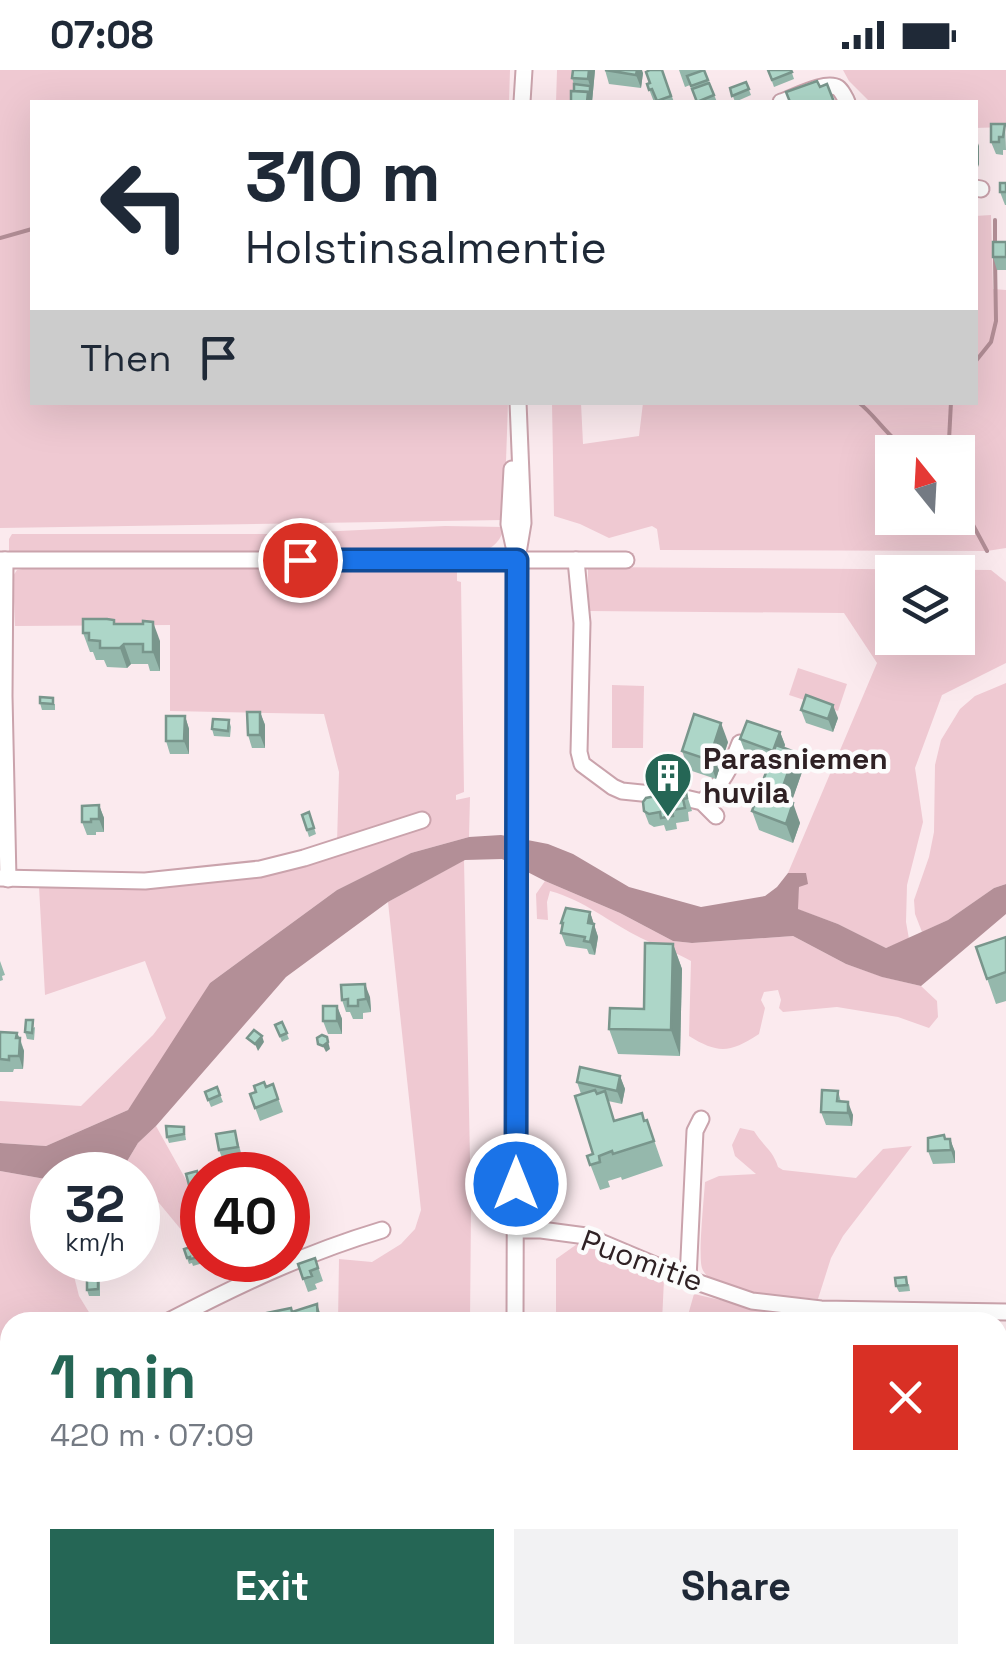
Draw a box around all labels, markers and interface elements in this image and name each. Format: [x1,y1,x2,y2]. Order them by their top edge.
text: 07:08 [50,11,154,59]
text: 310 m [245,132,441,221]
icon: left [80,140,210,270]
text: Holstinsalmentie [245,219,607,276]
icon: arrive [191,330,246,385]
text: Then [80,334,171,382]
north arrow [875,435,975,535]
map controls [875,435,975,655]
pin [258,518,343,603]
icon: arrive [273,533,328,588]
button: layers [875,555,975,655]
place label: Parasniemen huvila [703,739,888,812]
building icon: Parasniemen huvila [642,750,694,818]
position arrow [464,1132,568,1236]
speed limit sign: 40 [180,1152,310,1282]
text: 32 [65,1173,125,1237]
street label: Puomitie [576,1220,709,1301]
text: km/h [65,1226,125,1258]
text: 1 min [50,1339,197,1416]
button: close [853,1345,958,1450]
text: 420 m · 07:09 [50,1415,254,1455]
button: Exit [50,1529,494,1644]
button: Share [514,1529,958,1644]

